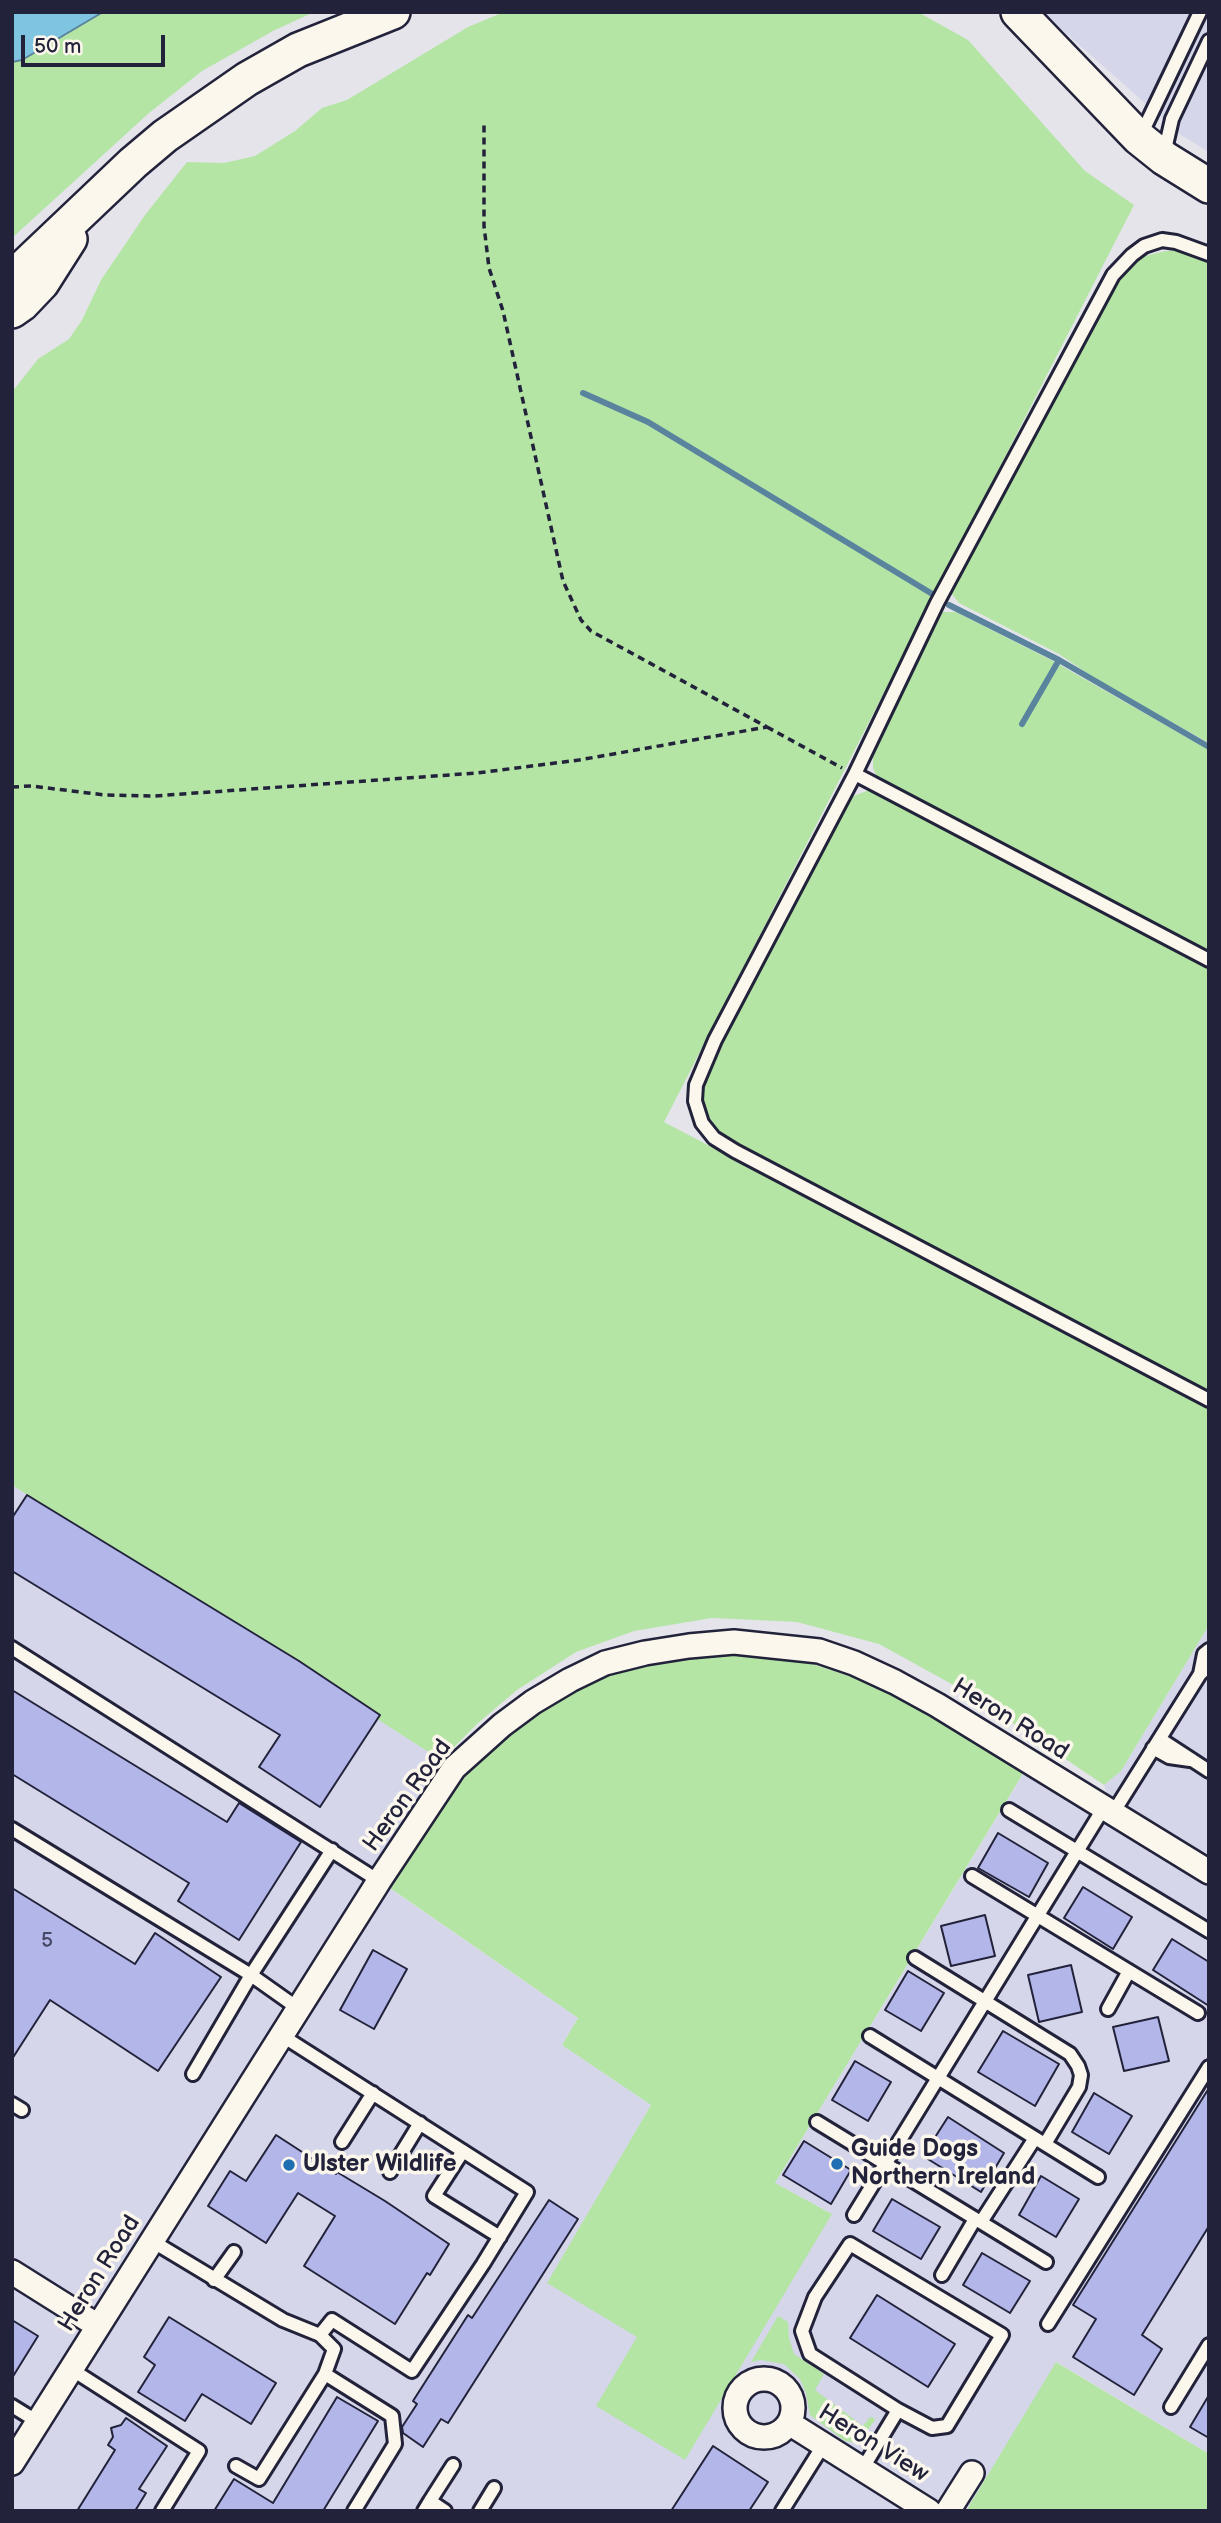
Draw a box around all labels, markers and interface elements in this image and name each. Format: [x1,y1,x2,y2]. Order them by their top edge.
scale bar [24,21,168,65]
text: 50 m [34,34,81,59]
street label: Heron Road [947,1673,1073,1767]
street label: Heron Road [358,1734,458,1858]
house number: 5 [41,1929,53,1955]
place label: Guide Dogs Northern Ireland [851,2136,1035,2192]
place label: Ulster Wildlife [303,2151,457,2179]
marker: Guide Dogs Northern Ireland [829,2156,845,2172]
marker: Ulster Wildlife [281,2157,297,2173]
street label: Heron Road [53,2211,147,2337]
street label: Heron View [813,2399,933,2489]

